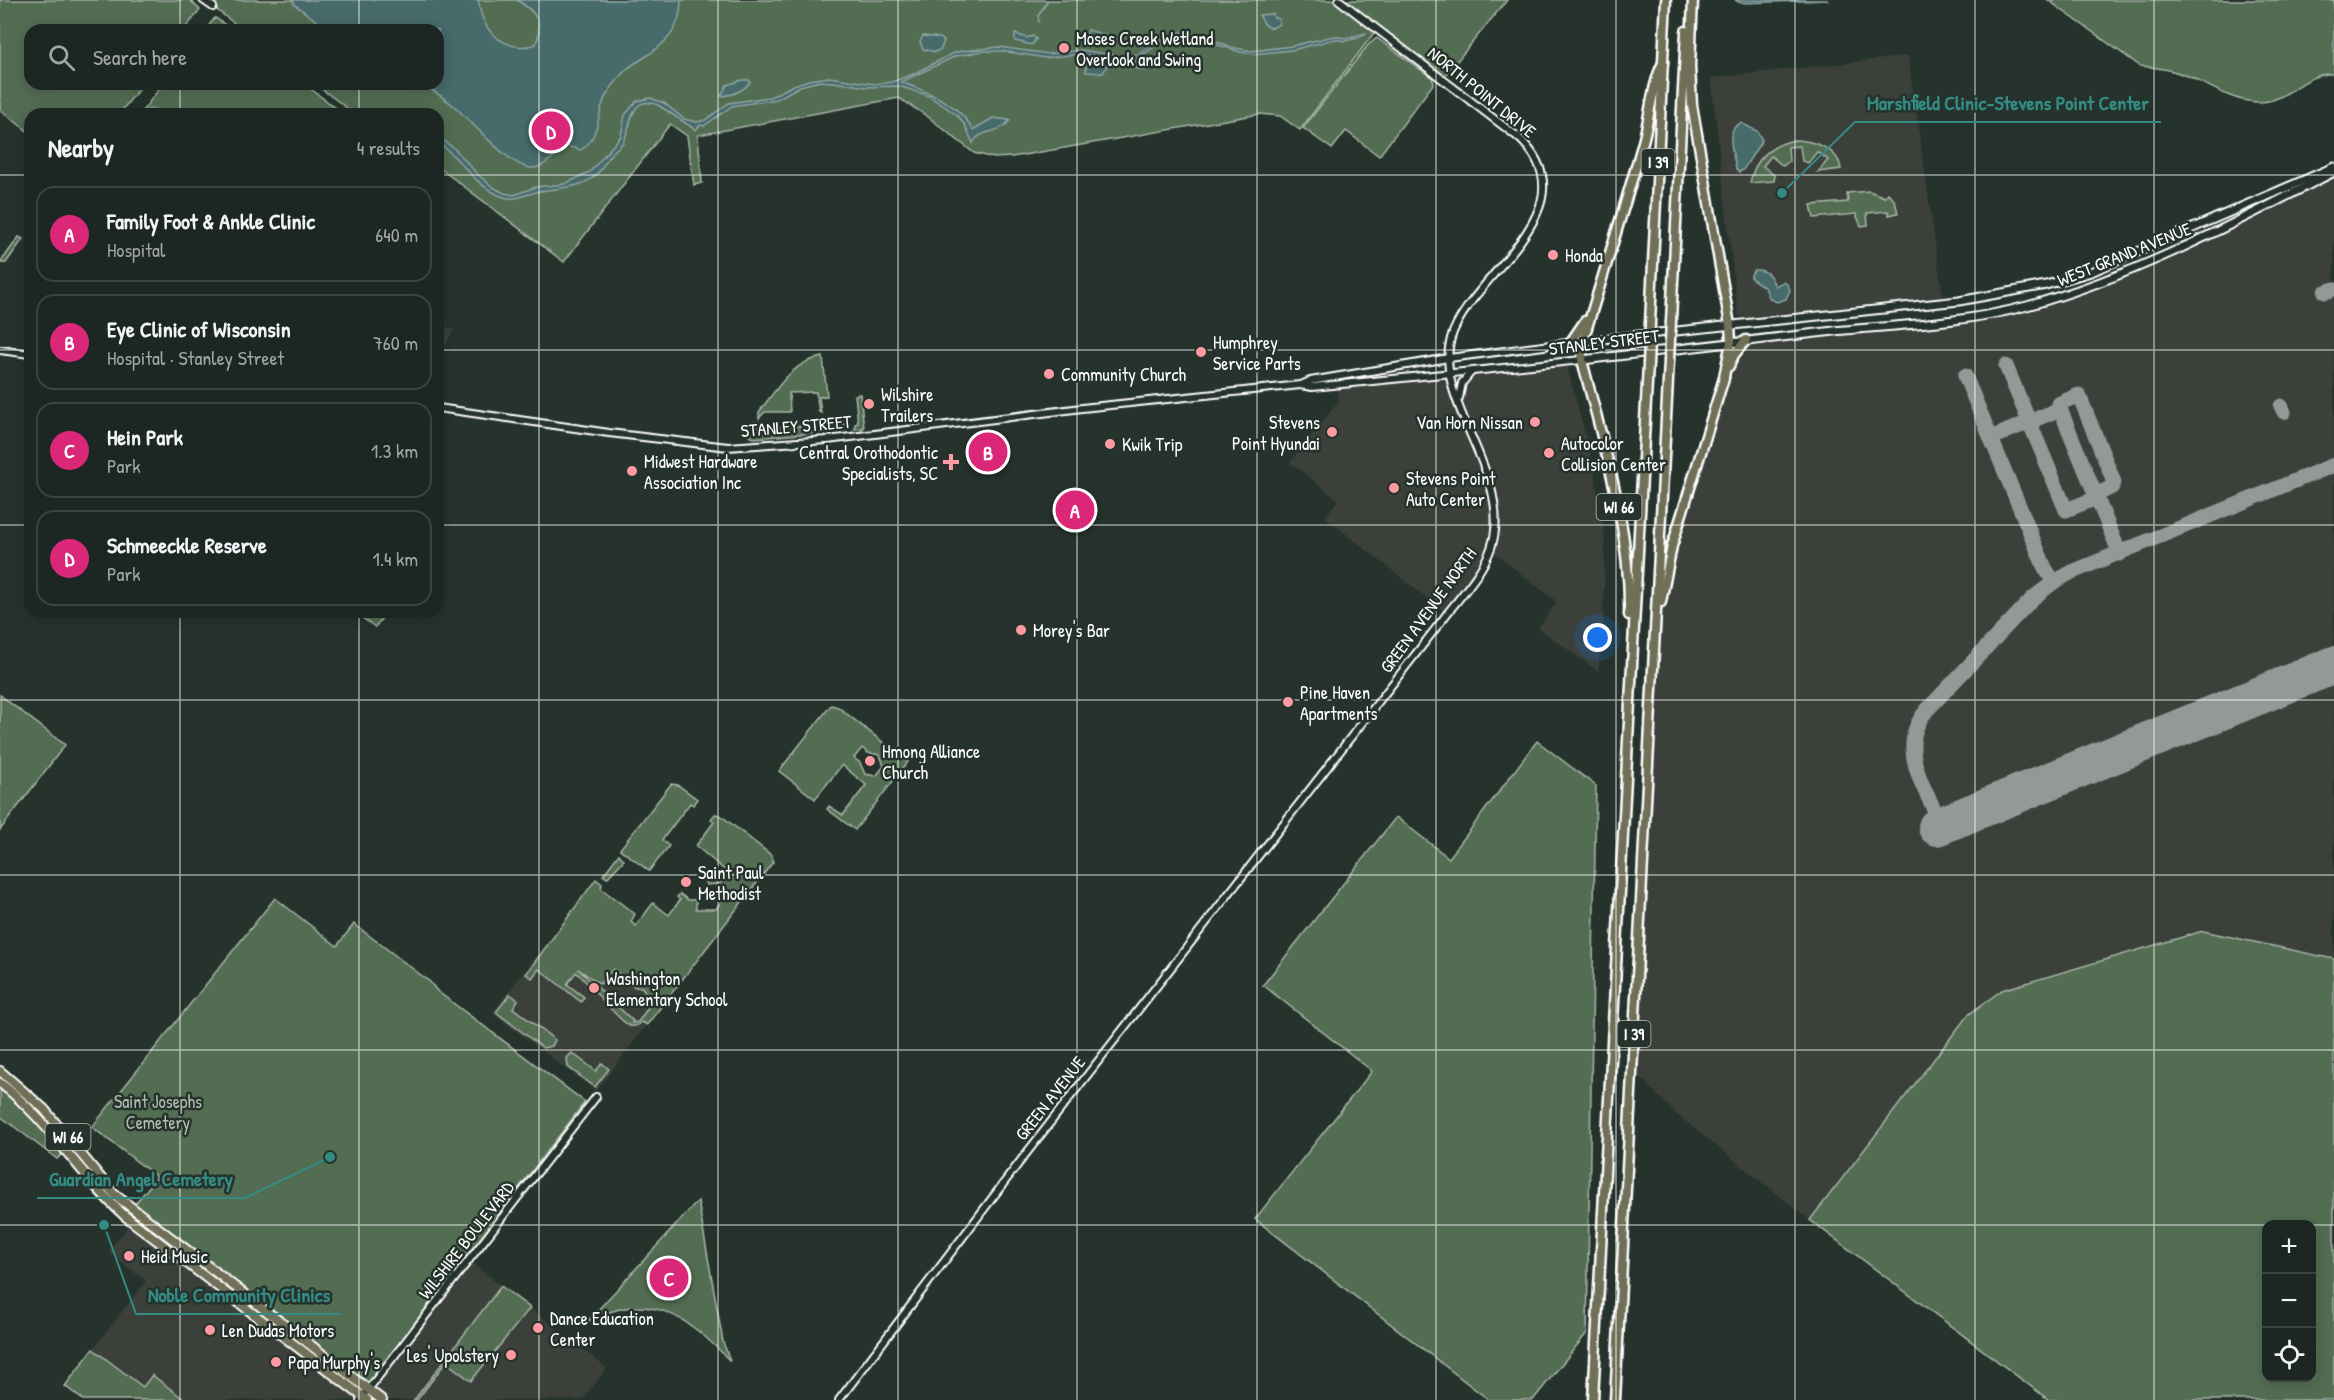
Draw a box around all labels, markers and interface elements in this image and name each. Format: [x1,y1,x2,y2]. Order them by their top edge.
search box [24,24,444,90]
place label: Moses Creek Wetland Overlook and Swing [1076,26,1213,72]
street label: NORTH POINT DRIVE [1423,40,1542,144]
icon: search [45,41,78,74]
marker: Moses Creek Wetland Overlook and Swing [1057,41,1071,55]
text: Search here [93,42,187,72]
callout: Marshfield Clinic-Stevens Point Center [1855,84,2161,122]
text: Marshfield Clinic-Stevens Point Center [1867,89,2149,116]
pin: D [532,108,570,154]
text: Nearby [48,130,114,165]
text: 4 results [357,134,420,161]
road number: I 39 [1642,149,1674,175]
text: Family Foot & Ankle Clinic [107,206,315,236]
street label: WEST GRAND AVENUE [2053,216,2195,292]
text: A [65,221,74,248]
text: 640 m [375,221,418,248]
text: Hospital [107,236,165,263]
place label: Honda [1565,243,1603,268]
marker: Honda [1546,248,1560,262]
text: Eye Clinic of Wisconsin [107,314,291,344]
street label: STANLEY STREET [1547,323,1661,361]
text: B [64,329,75,356]
text: 760 m [373,329,418,356]
place label: Humphrey Service Parts [1213,330,1301,376]
text: Hospital · Stanley Street [107,344,284,371]
marker: Humphrey Service Parts [1194,345,1208,359]
place label: Community Church [1061,362,1186,387]
marker: Community Church [1042,367,1056,381]
place label: Wilshire Trailers [881,382,934,428]
marker: Wilshire Trailers [862,397,876,411]
street label: STANLEY STREET [740,409,853,443]
place label: Stevens Point Hyundai [1232,410,1320,456]
place label: Van Horn Nissan [1416,410,1523,435]
marker: Van Horn Nissan [1528,415,1542,429]
text: Hein Park [107,422,183,452]
marker: Stevens Point Hyundai [1325,425,1339,439]
pin: B [968,430,1008,474]
place label: Autocolor Collision Center [1561,431,1666,477]
place label: Kwik Trip [1122,432,1183,457]
text: C [64,437,75,464]
text: 1.3 km [371,437,418,464]
marker: Kwik Trip [1103,437,1117,451]
place label: Central Orothodontic Specialists, SC [799,440,938,486]
marker: Autocolor Collision Center [1542,446,1556,460]
place label: Midwest Hardware Association Inc [644,449,757,495]
text: Park [107,452,140,479]
marker: Central Orothodontic Specialists, SC [942,453,960,471]
marker: Midwest Hardware Association Inc [625,464,639,478]
place label: Stevens Point Auto Center [1406,466,1496,512]
marker: Stevens Point Auto Center [1387,481,1401,495]
pin: A [1056,488,1094,532]
road number: WI 66 [1596,494,1642,520]
text: Schmeeckle Reserve [107,530,267,560]
street label: GREEN AVENUE NORTH [1374,542,1482,678]
text: D [65,545,74,572]
text: 1.4 km [372,545,418,572]
text: Park [107,560,140,587]
place label: Morey's Bar [1033,618,1110,643]
marker: Morey's Bar [1014,623,1028,637]
your location [1583,623,1612,652]
place label: Pine Haven Apartments [1300,680,1377,726]
marker: Pine Haven Apartments [1281,695,1295,709]
place label: Hmong Alliance Church [882,739,980,785]
marker: Hmong Alliance Church [863,754,877,768]
place label: Saint Paul Methodist [698,860,764,906]
marker: Saint Paul Methodist [679,875,693,889]
place label: Washington Elementary School [606,966,728,1012]
marker: Washington Elementary School [587,981,601,995]
road number: I 39 [1618,1021,1650,1047]
street label: GREEN AVENUE [1009,1051,1091,1145]
park label: Saint Josephs Cemetery [114,1089,202,1135]
road number: WI 66 [46,1124,90,1150]
callout: Guardian Angel Cemetery [37,1160,245,1198]
text: Guardian Angel Cemetery [49,1165,234,1193]
street label: WILSHIRE BOULEVARD [412,1176,520,1304]
map controls [2262,1220,2316,1382]
button: + [2262,1220,2316,1274]
place label: Heid Music [141,1244,208,1269]
marker: Heid Music [122,1249,136,1263]
pin: C [650,1256,688,1300]
button: − [2262,1274,2316,1328]
callout: Noble Community Clinics [136,1276,342,1314]
text: Noble Community Clinics [148,1281,330,1309]
place label: Dance Education Center [550,1306,654,1352]
place label: Len Dudas Motors [222,1318,334,1343]
marker: Dance Education Center [531,1321,545,1335]
marker: Len Dudas Motors [203,1323,217,1337]
button: locate [2262,1328,2316,1382]
place label: Les' Upolstery [407,1343,499,1368]
marker: Les' Upolstery [504,1348,518,1362]
place label: Papa Murphy's [288,1350,380,1375]
marker: Papa Murphy's [269,1355,283,1369]

